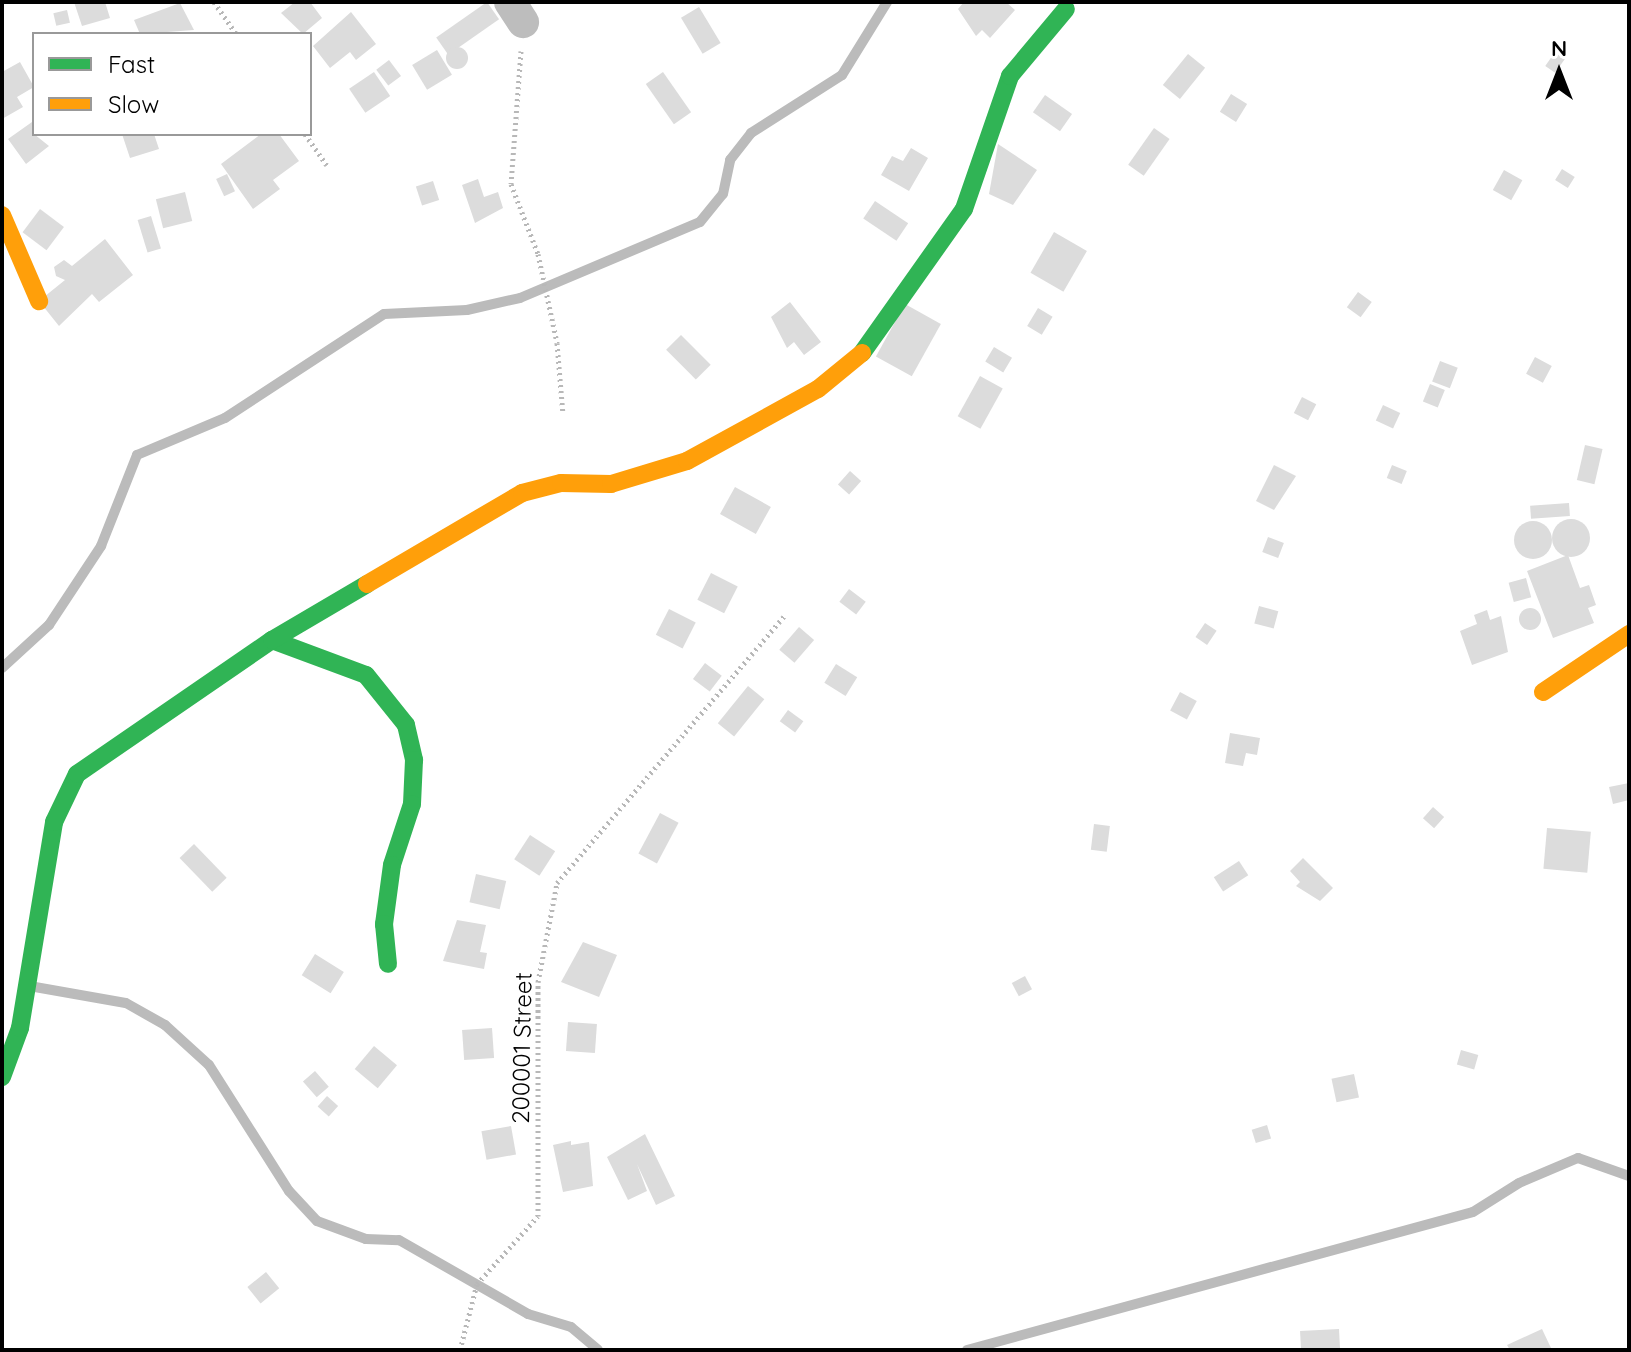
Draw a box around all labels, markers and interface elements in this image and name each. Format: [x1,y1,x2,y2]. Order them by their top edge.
legend [32,32,312,136]
north arrow [1519,32,1599,112]
text: N [1551,34,1567,62]
text: Fast [108,49,155,79]
text: Slow [108,89,159,119]
street label: 200001 Street [506,972,538,1124]

